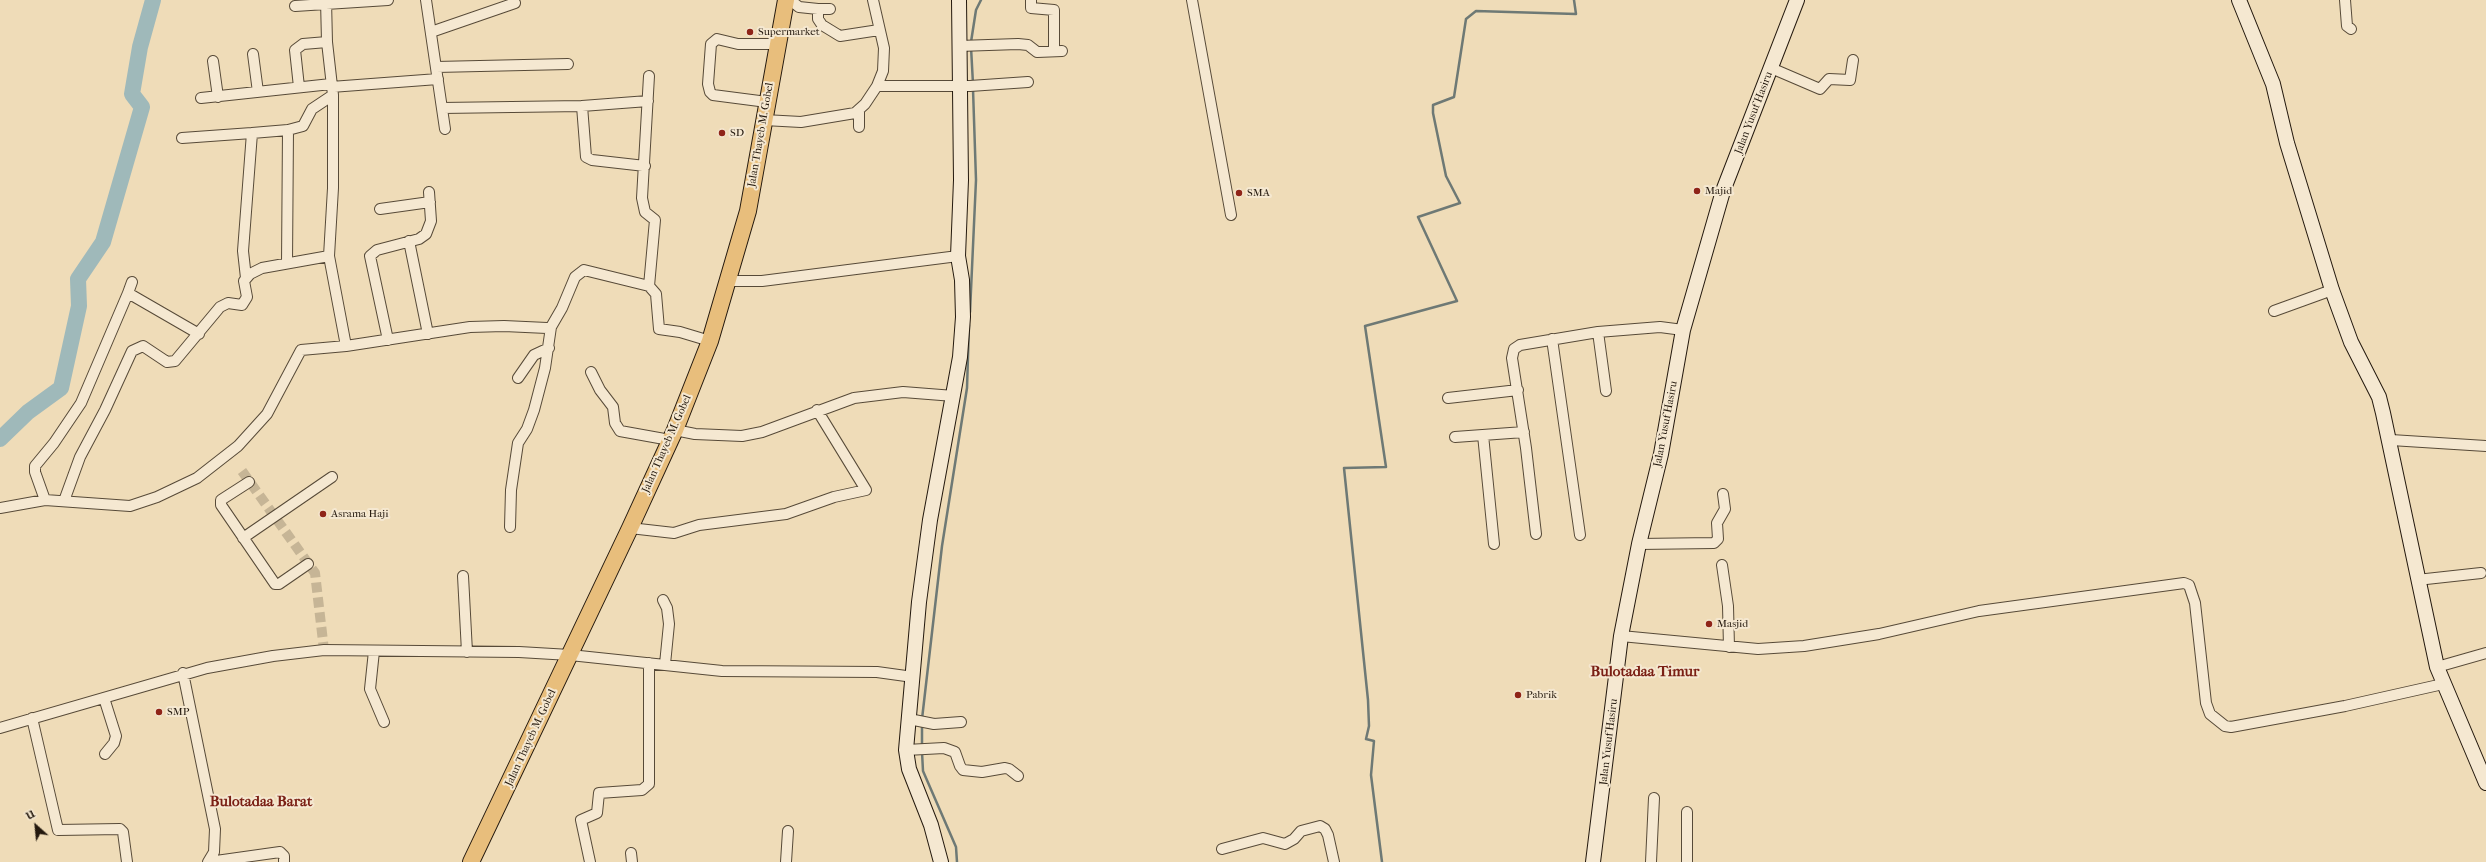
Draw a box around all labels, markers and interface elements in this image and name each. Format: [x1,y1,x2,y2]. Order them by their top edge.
place label: Supermarket [758,25,820,39]
marker: Supermarket [745,27,755,37]
street label: Jalan Yusuf Hasiru [1732,70,1776,156]
street label: Jalan Thayeb M. Gobel [745,82,777,188]
place label: SD [730,126,744,140]
marker: SD [717,128,727,138]
place label: Majid [1705,184,1732,198]
place label: SMA [1247,186,1270,200]
marker: Majid [1692,186,1702,196]
marker: SMA [1234,188,1244,198]
street label: Jalan Yusuf Hasiru [1651,380,1681,468]
street label: Jalan Thayeb M. Gobel [639,393,695,495]
place label: Asrama Haji [331,507,388,521]
marker: Asrama Haji [318,509,328,519]
place label: Masjid [1717,617,1748,631]
marker: Masjid [1704,619,1714,629]
district label: Bulotadaa Timur [1591,663,1699,681]
street label: Jalan Thayeb M. Gobel [503,687,559,789]
place label: Pabrik [1526,688,1557,702]
marker: Pabrik [1513,690,1523,700]
street label: Jalan Yusuf Hasiru [1597,698,1621,786]
place label: SMP [167,705,189,719]
marker: SMP [154,707,164,717]
district label: Bulotadaa Barat [210,793,312,811]
north arrow [16,806,56,846]
text: U [24,807,37,823]

